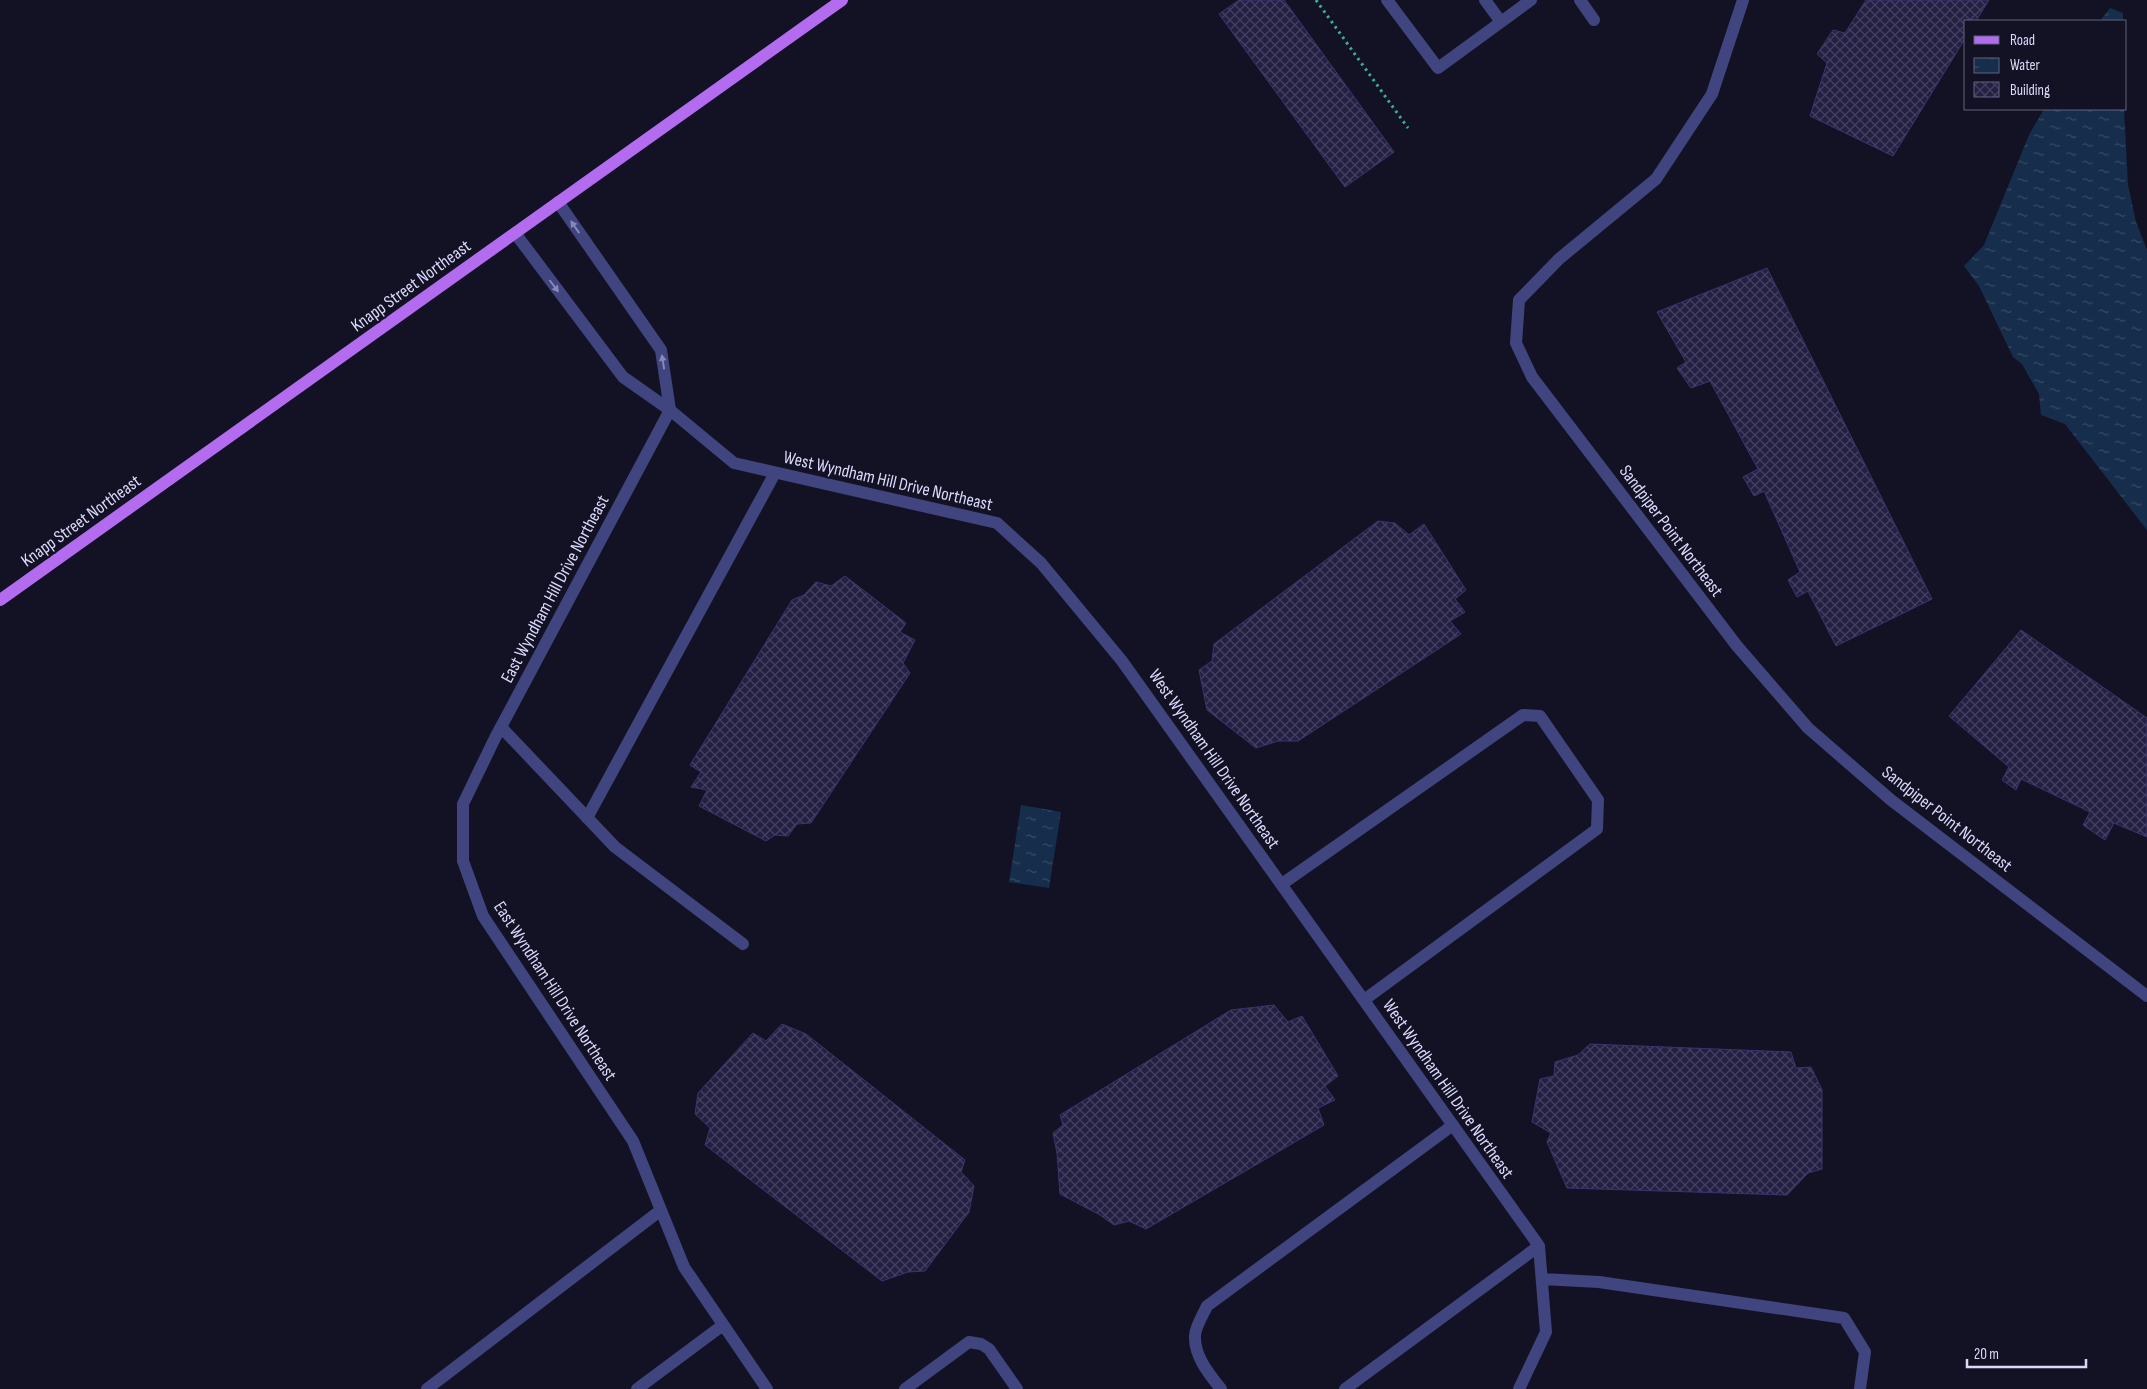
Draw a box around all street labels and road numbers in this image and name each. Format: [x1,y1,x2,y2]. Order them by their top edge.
street label: Knapp Street Northeast [347,235,475,336]
street label: West Wyndham Hill Drive Northeast [781,447,995,515]
street label: Sandpiper Point Northeast [1615,461,1728,601]
street label: Knapp Street Northeast [17,470,145,571]
street label: East Wyndham Hill Drive Northeast [497,491,614,686]
street label: West Wyndham Hill Drive Northeast [1144,665,1284,853]
street label: Sandpiper Point Northeast [1878,762,2017,877]
street label: East Wyndham Hill Drive Northeast [489,897,621,1085]
street label: West Wyndham Hill Drive Northeast [1378,995,1518,1183]

